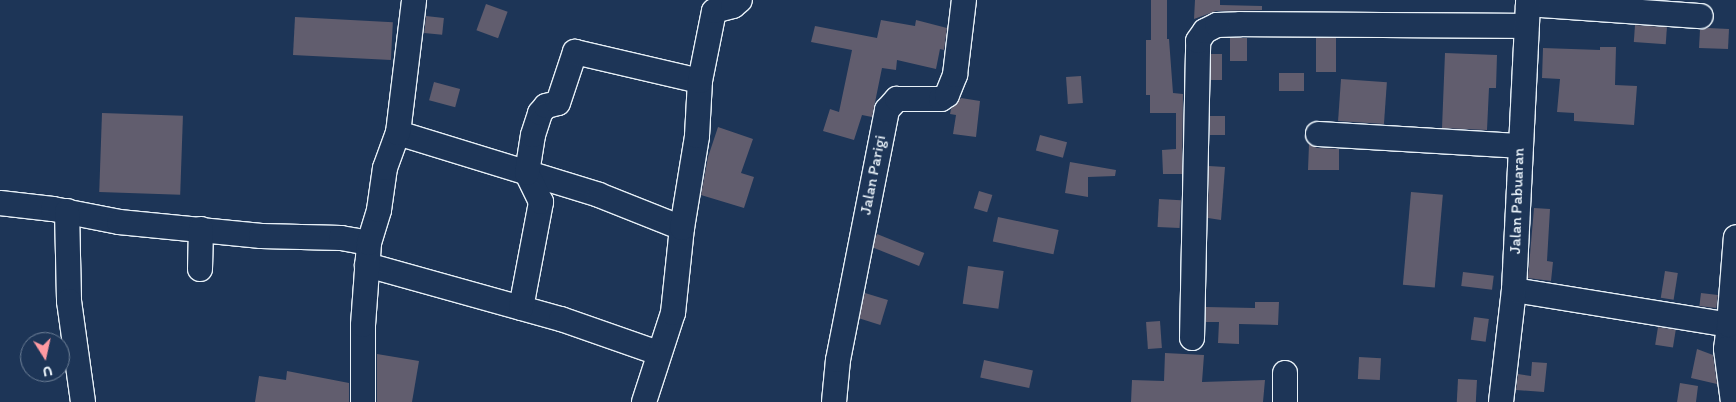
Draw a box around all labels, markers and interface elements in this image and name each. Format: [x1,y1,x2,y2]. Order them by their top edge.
street label: Jalan Parigi [856,134,890,216]
street label: Jalan Pabuaran [1506,148,1528,254]
north arrow [20,332,70,382]
text: U [41,362,54,380]

